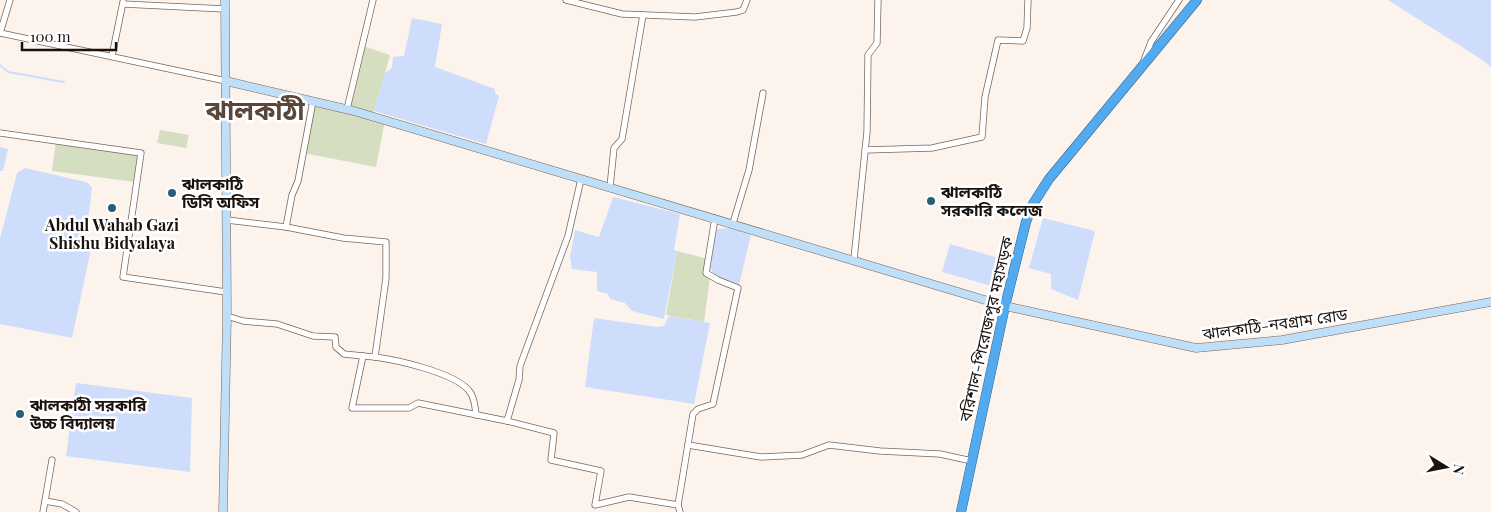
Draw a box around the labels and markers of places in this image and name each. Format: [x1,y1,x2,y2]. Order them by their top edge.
place label: ঝালকাঠি ডিসি অফিস [181,173,260,212]
place label: ঝালকাঠি সরকারি কলেজ [940,181,1043,220]
marker: ঝালকাঠি ডিসি অফিস [166,187,178,199]
marker: ঝালকাঠি সরকারি কলেজ [925,195,937,207]
marker: Abdul Wahab Gazi Shishu Bidyalaya [106,202,118,214]
place label: Abdul Wahab Gazi Shishu Bidyalaya [44,214,179,253]
place label: ঝালকাঠী সরকারি উচ্চ বিদ্যালয় [29,394,147,433]
marker: ঝালকাঠী সরকারি উচ্চ বিদ্যালয় [14,408,26,420]

